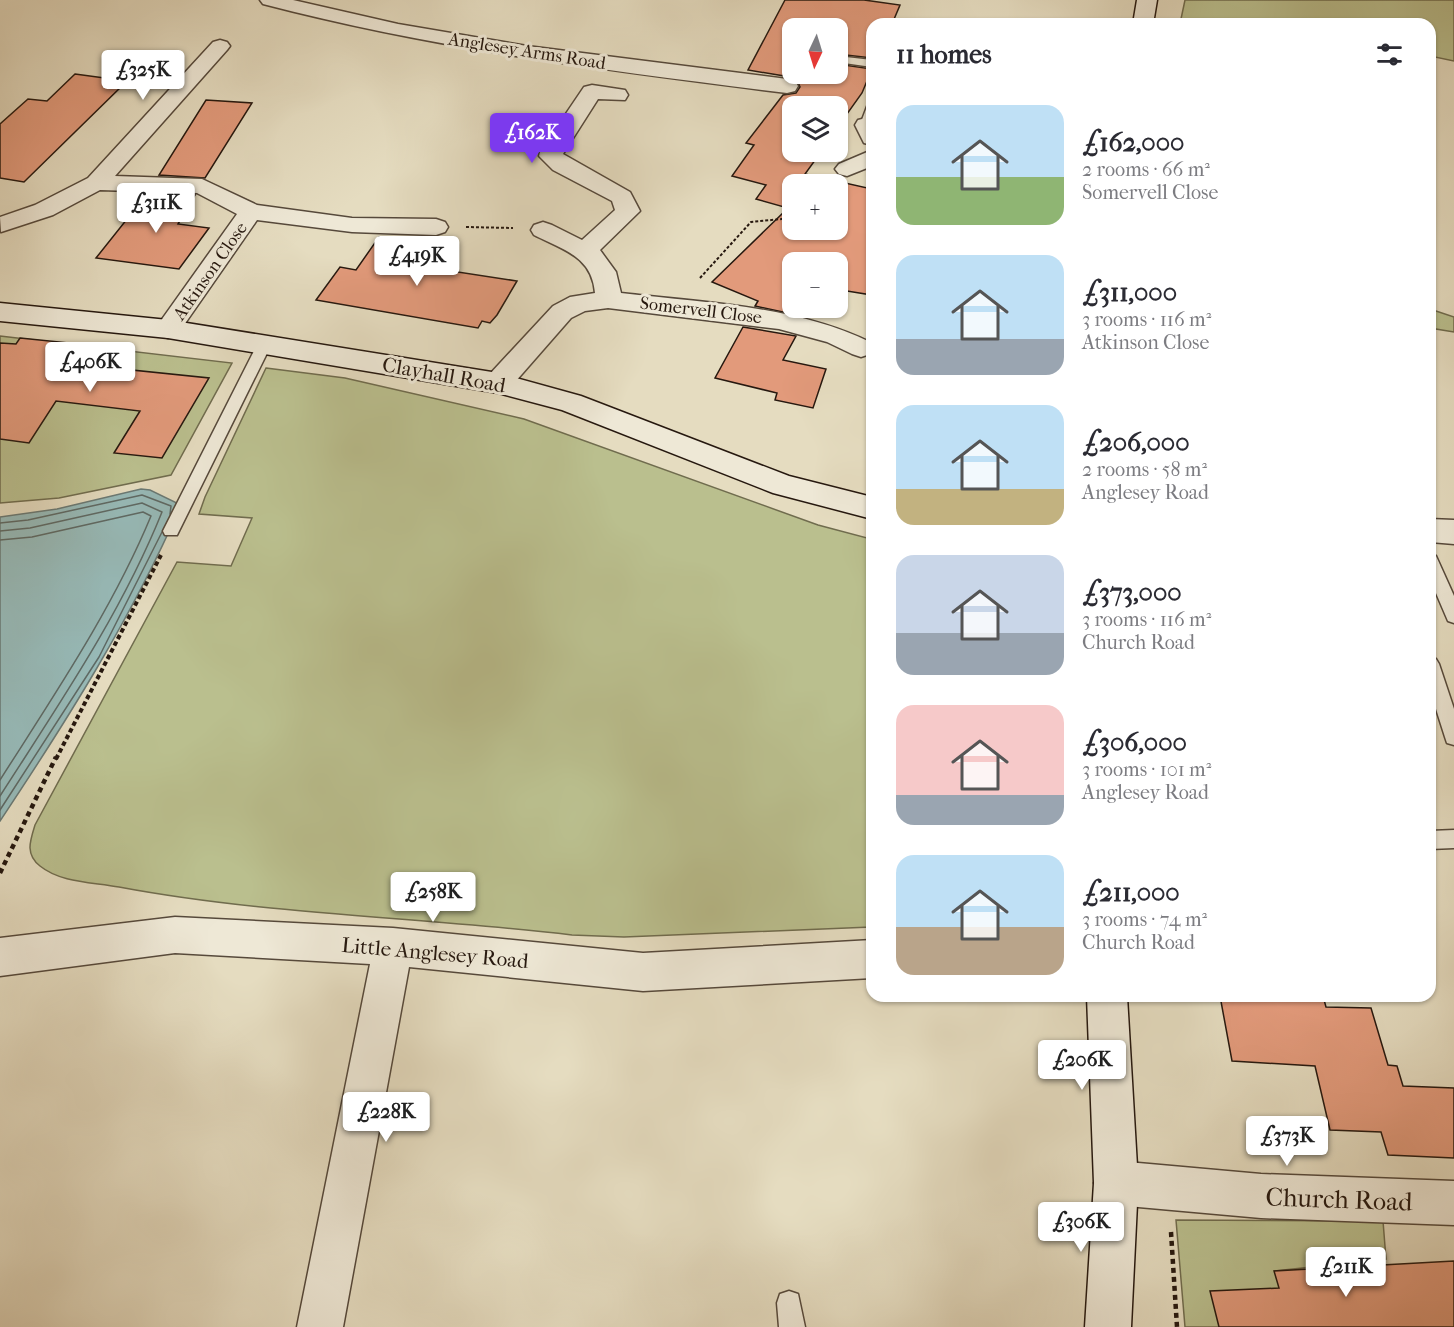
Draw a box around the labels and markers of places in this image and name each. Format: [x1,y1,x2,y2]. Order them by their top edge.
pin: £325K [101,50,185,101]
pin: £162K [490,113,574,164]
pin: £311K [114,183,198,234]
pin: £419K [375,236,459,287]
pin: £406K [48,342,132,393]
pin: £258K [391,872,475,923]
pin: £206K [1040,1040,1124,1091]
pin: £228K [344,1092,428,1143]
pin: £373K [1245,1116,1329,1167]
pin: £306K [1039,1202,1123,1253]
pin: £211K [1304,1247,1388,1298]

